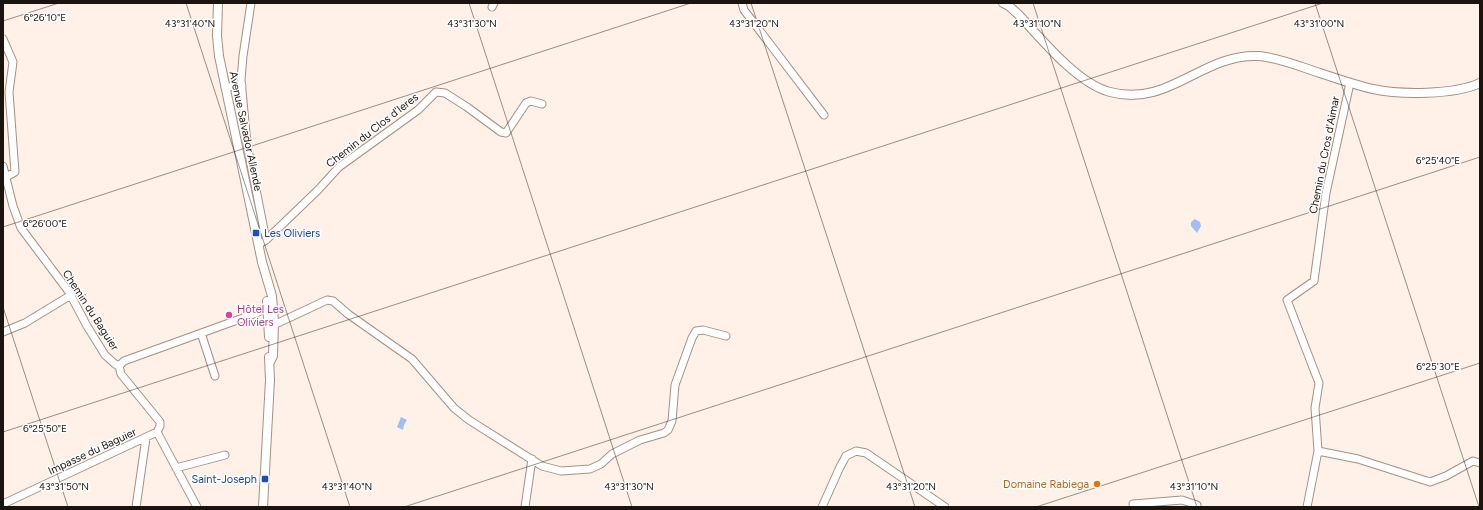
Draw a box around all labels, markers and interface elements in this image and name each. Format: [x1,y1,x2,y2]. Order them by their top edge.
text: 6°26'10"E [24,11,66,24]
text: 43°31'40"N [165,17,215,30]
text: 43°31'30"N [447,17,497,30]
text: 43°31'20"N [729,17,779,30]
text: 43°31'10"N [1013,17,1061,30]
text: 43°31'00"N [1294,17,1344,30]
street label: Avenue Salvador Allende [226,70,265,192]
street label: Chemin du Clos d'Ieres [324,90,421,170]
street label: Chemin du Cros d'Aimar [1307,95,1342,215]
text: 6°25'40"E [1416,154,1460,167]
text: 6°26'00"E [23,217,67,230]
place label: Les Oliviers [264,227,320,240]
marker: Les Oliviers [251,228,261,238]
street label: Chemin du Baguier [60,268,122,353]
place label: Hôtel Les Oliviers [237,303,284,329]
marker: Hôtel Les Oliviers [224,310,234,320]
text: 6°25'30"E [1416,360,1460,373]
text: 6°25'50"E [23,422,67,435]
street label: Impasse du Baguier [46,425,139,478]
place label: Saint-Joseph [191,473,257,486]
marker: Saint-Joseph [260,474,270,484]
place label: Domaine Rabiega [1003,478,1089,491]
marker: Domaine Rabiega [1092,479,1102,489]
text: 43°31'50"N [39,480,89,493]
text: 43°31'40"N [322,480,372,493]
text: 43°31'30"N [604,480,654,493]
text: 43°31'20"N [886,480,936,493]
text: 43°31'10"N [1170,480,1218,493]

